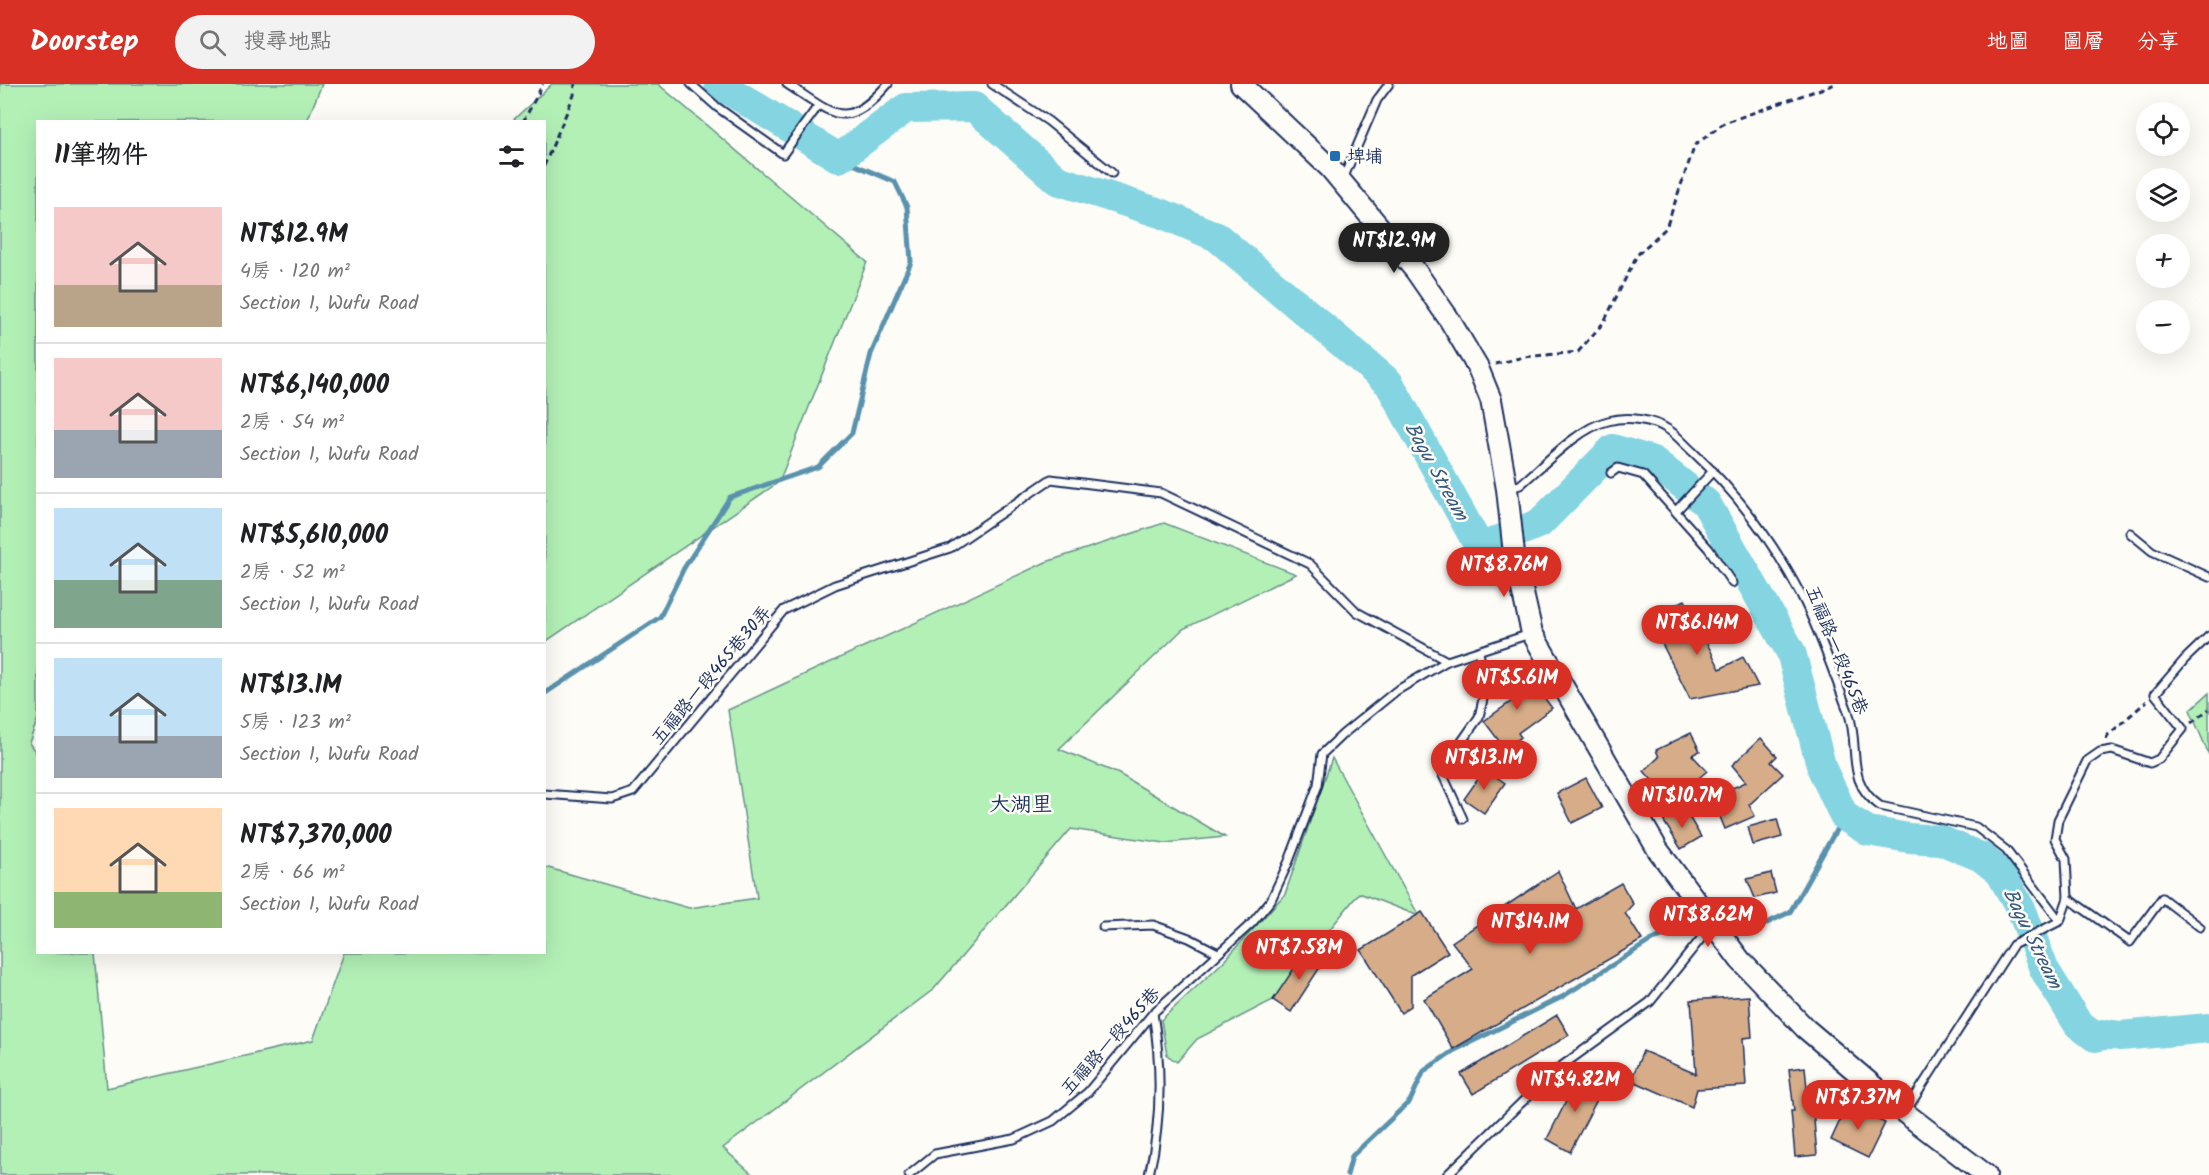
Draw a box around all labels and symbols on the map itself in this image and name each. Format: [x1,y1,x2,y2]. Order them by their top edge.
place label: 埤埔 [1347,143,1383,172]
marker: 埤埔 [1328,149,1342,163]
pin: NT$12.9M [1332,223,1456,274]
water label: Bagu Stream [1395,417,1477,529]
pin: NT$8.76M [1442,547,1566,598]
street label: 五福路一段465巷 [1796,581,1875,720]
street label: 五福路一段465巷30弄 [645,600,779,752]
pin: NT$6.14M [1635,605,1759,656]
pin: NT$5.61M [1455,660,1579,711]
pin: NT$13.1M [1422,740,1546,791]
pin: NT$10.7M [1620,778,1744,829]
district label: 大湖里 [990,789,1053,822]
water label: Bagu Stream [1993,883,2070,997]
pin: NT$8.62M [1646,897,1770,948]
pin: NT$14.1M [1468,904,1592,955]
pin: NT$7.58M [1237,930,1361,981]
street label: 五福路一段465巷 [1054,981,1168,1103]
pin: NT$4.82M [1513,1062,1637,1113]
pin: NT$7.37M [1796,1080,1920,1131]

